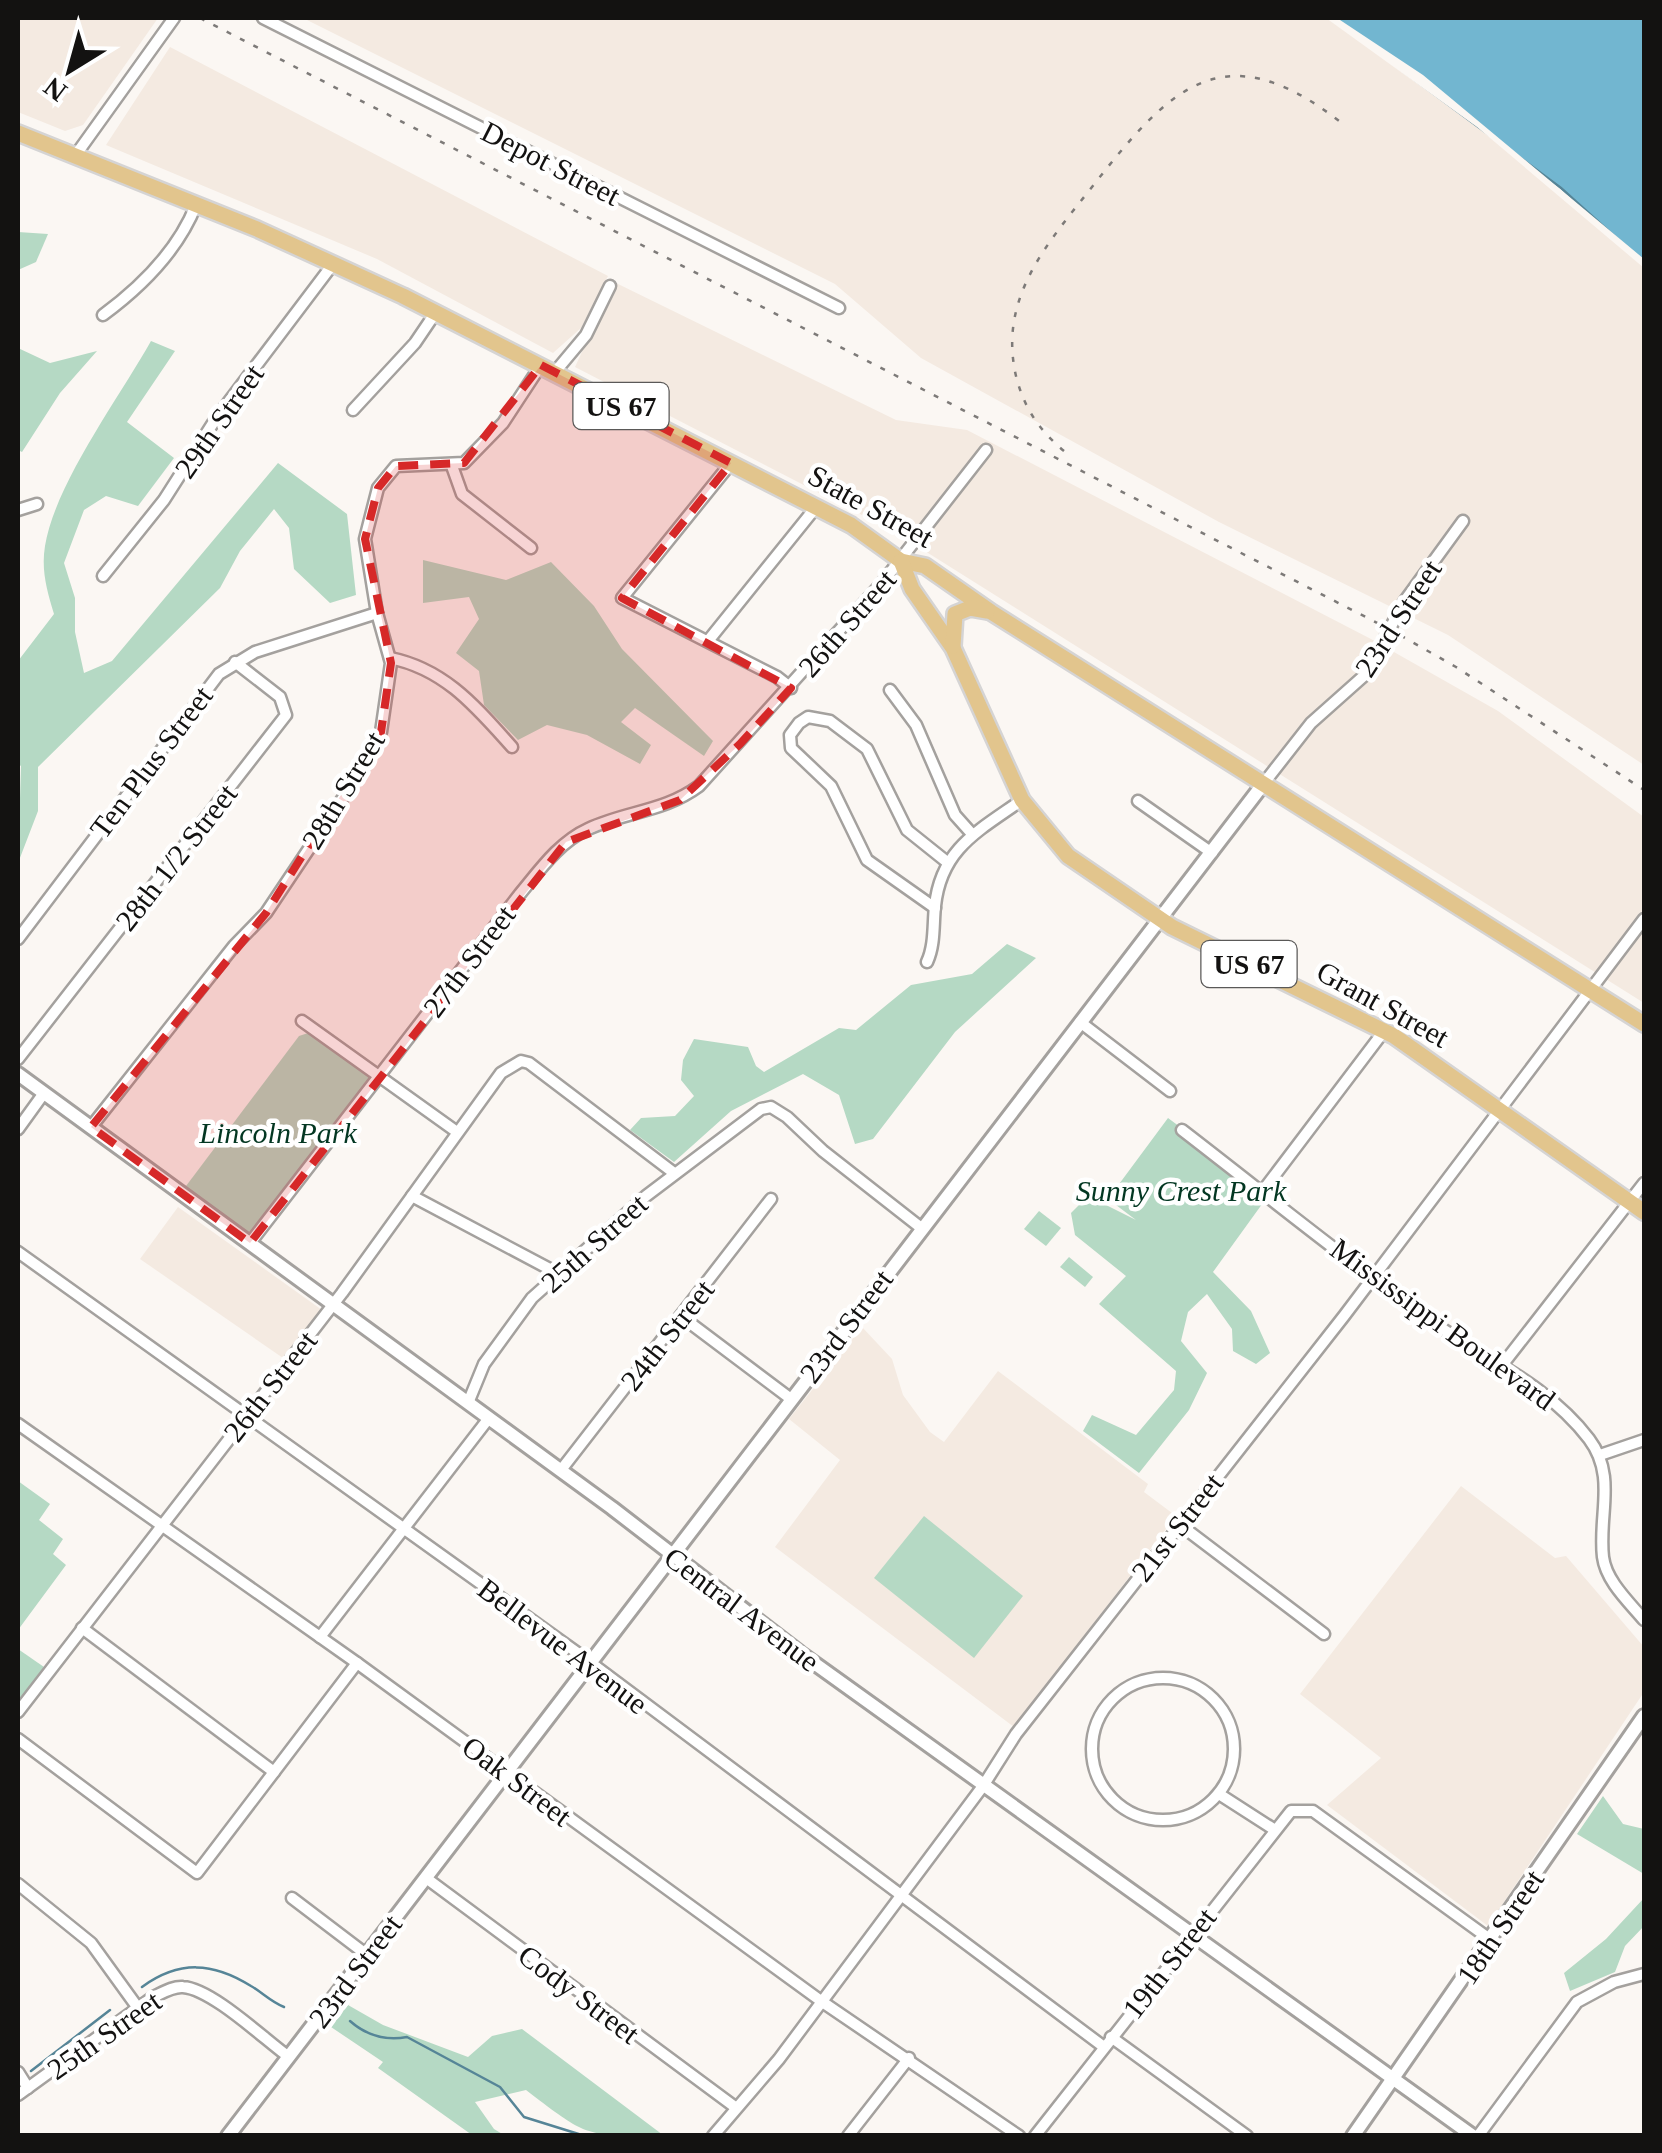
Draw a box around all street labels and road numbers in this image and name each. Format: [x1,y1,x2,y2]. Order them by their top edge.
street label: Depot Street [476,114,626,212]
street label: 29th Street [168,357,270,484]
road number: US 67 [574,383,668,429]
street label: State Street [803,458,940,554]
street label: 23rd Street [1348,553,1448,683]
street label: 26th Street [792,562,903,683]
street label: Ten Plus Street [83,679,219,844]
street label: 28th Street [295,725,391,855]
street label: 28th 1/2 Street [109,777,244,937]
street label: 27th Street [416,898,522,1023]
road number: US 67 [1202,941,1296,987]
street label: Grant Street [1311,954,1455,1054]
street label: 25th Street [534,1187,654,1299]
street label: Mississippi Boulevard [1324,1232,1562,1416]
street label: 23rd Street [793,1263,899,1389]
street label: 24th Street [614,1273,721,1397]
street label: 26th Street [217,1324,324,1448]
street label: 21st Street [1125,1466,1230,1587]
street label: Central Avenue [658,1540,826,1678]
street label: Bellevue Avenue [472,1572,654,1720]
street label: Oak Street [456,1729,578,1833]
street label: 18th Street [1450,1863,1551,1990]
street label: 19th Street [1116,1901,1223,2025]
street label: 23rd Street [302,1908,408,2034]
street label: Cody Street [512,1938,646,2050]
street label: 25th Street [41,1984,168,2086]

